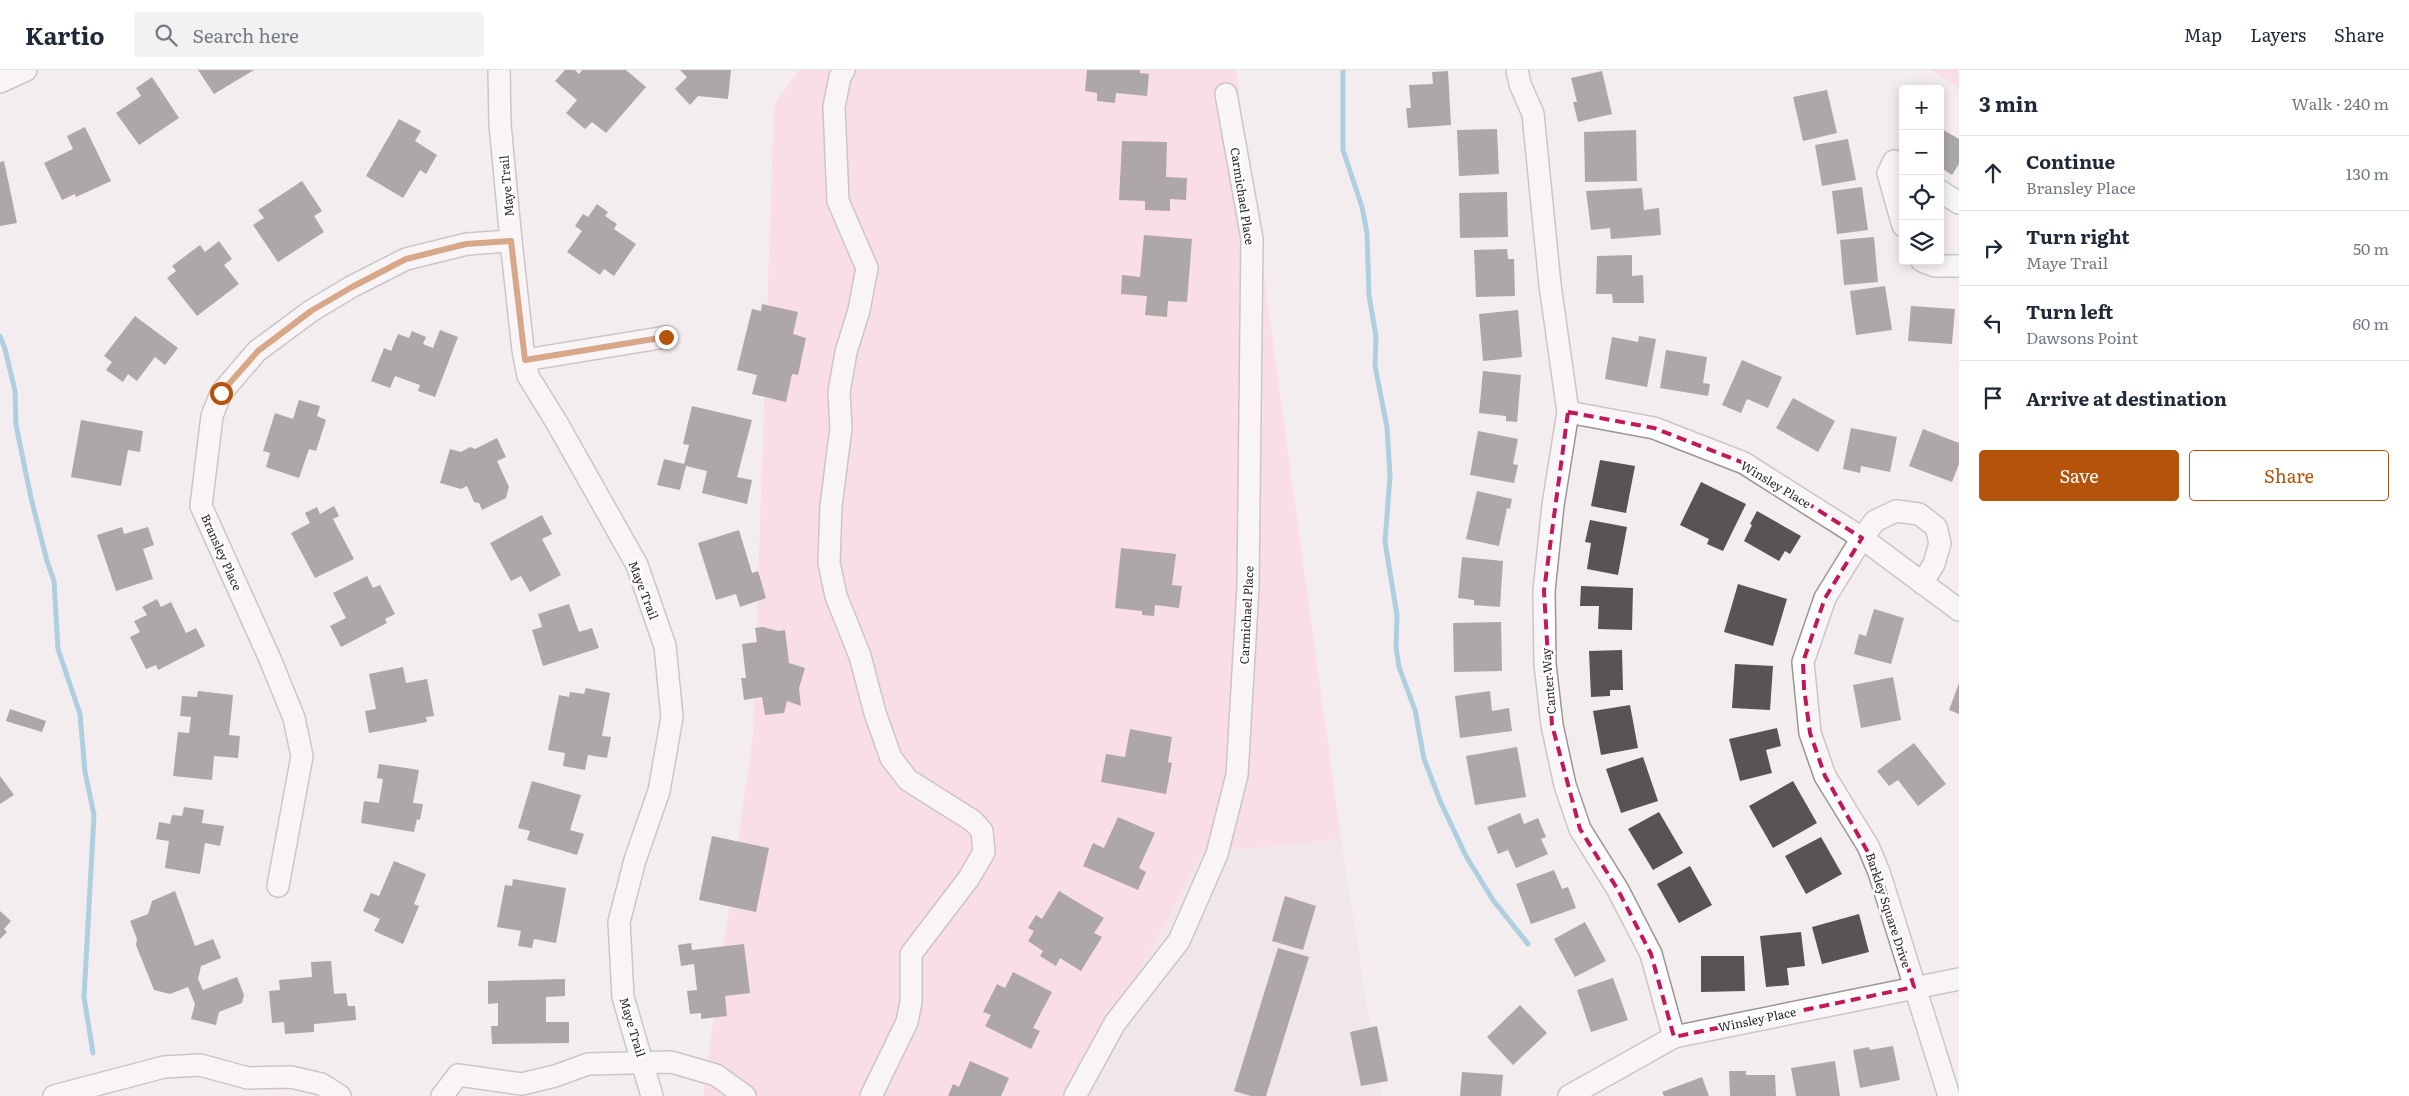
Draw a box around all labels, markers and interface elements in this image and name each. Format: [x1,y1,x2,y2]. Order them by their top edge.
search box [134,12,484,57]
text: Kartio [25,17,104,52]
icon: search [152,21,180,49]
text: Search here [192,21,299,49]
text: Map [2184,21,2222,48]
text: Layers [2250,21,2306,48]
text: Share [2334,21,2384,48]
map controls [1899,85,1944,265]
button: + [1899,85,1944,130]
text: 3 min [1979,87,2038,118]
text: Walk · 240 m [2291,91,2389,115]
button: − [1899,130,1944,175]
street label: Carmichael Place [1226,146,1260,246]
text: Continue [2026,147,2115,175]
street label: Maye Trail [494,155,518,217]
icon: ahead [1979,159,2007,187]
text: 130 m [2346,161,2389,185]
button: locate [1899,175,1944,220]
text: Bransley Place [2026,175,2136,199]
button: layers [1899,220,1944,265]
text: Turn right [2026,222,2130,250]
icon: right [1979,234,2007,262]
text: 50 m [2353,236,2389,260]
text: Maye Trail [2026,250,2108,274]
text: Turn left [2026,297,2113,325]
icon: left [1979,309,2007,337]
text: 60 m [2352,311,2389,335]
text: Dawsons Point [2026,325,2138,349]
route end [655,326,678,349]
route start [210,382,233,405]
icon: arrive [1979,384,2007,412]
text: Arrive at destination [2026,384,2227,412]
button: Save [1979,450,2179,501]
button: Share [2189,450,2389,501]
street label: Winsley Place [1737,456,1815,512]
street label: Bransley Place [197,511,247,593]
street label: Maye Trail [625,558,663,622]
street label: Carmichael Place [1234,565,1258,665]
street label: Canter Way [1536,647,1560,715]
street label: Barkley Square Drive [1862,850,1916,970]
street label: Maye Trail [615,995,651,1059]
street label: Winsley Place [1716,1002,1798,1036]

